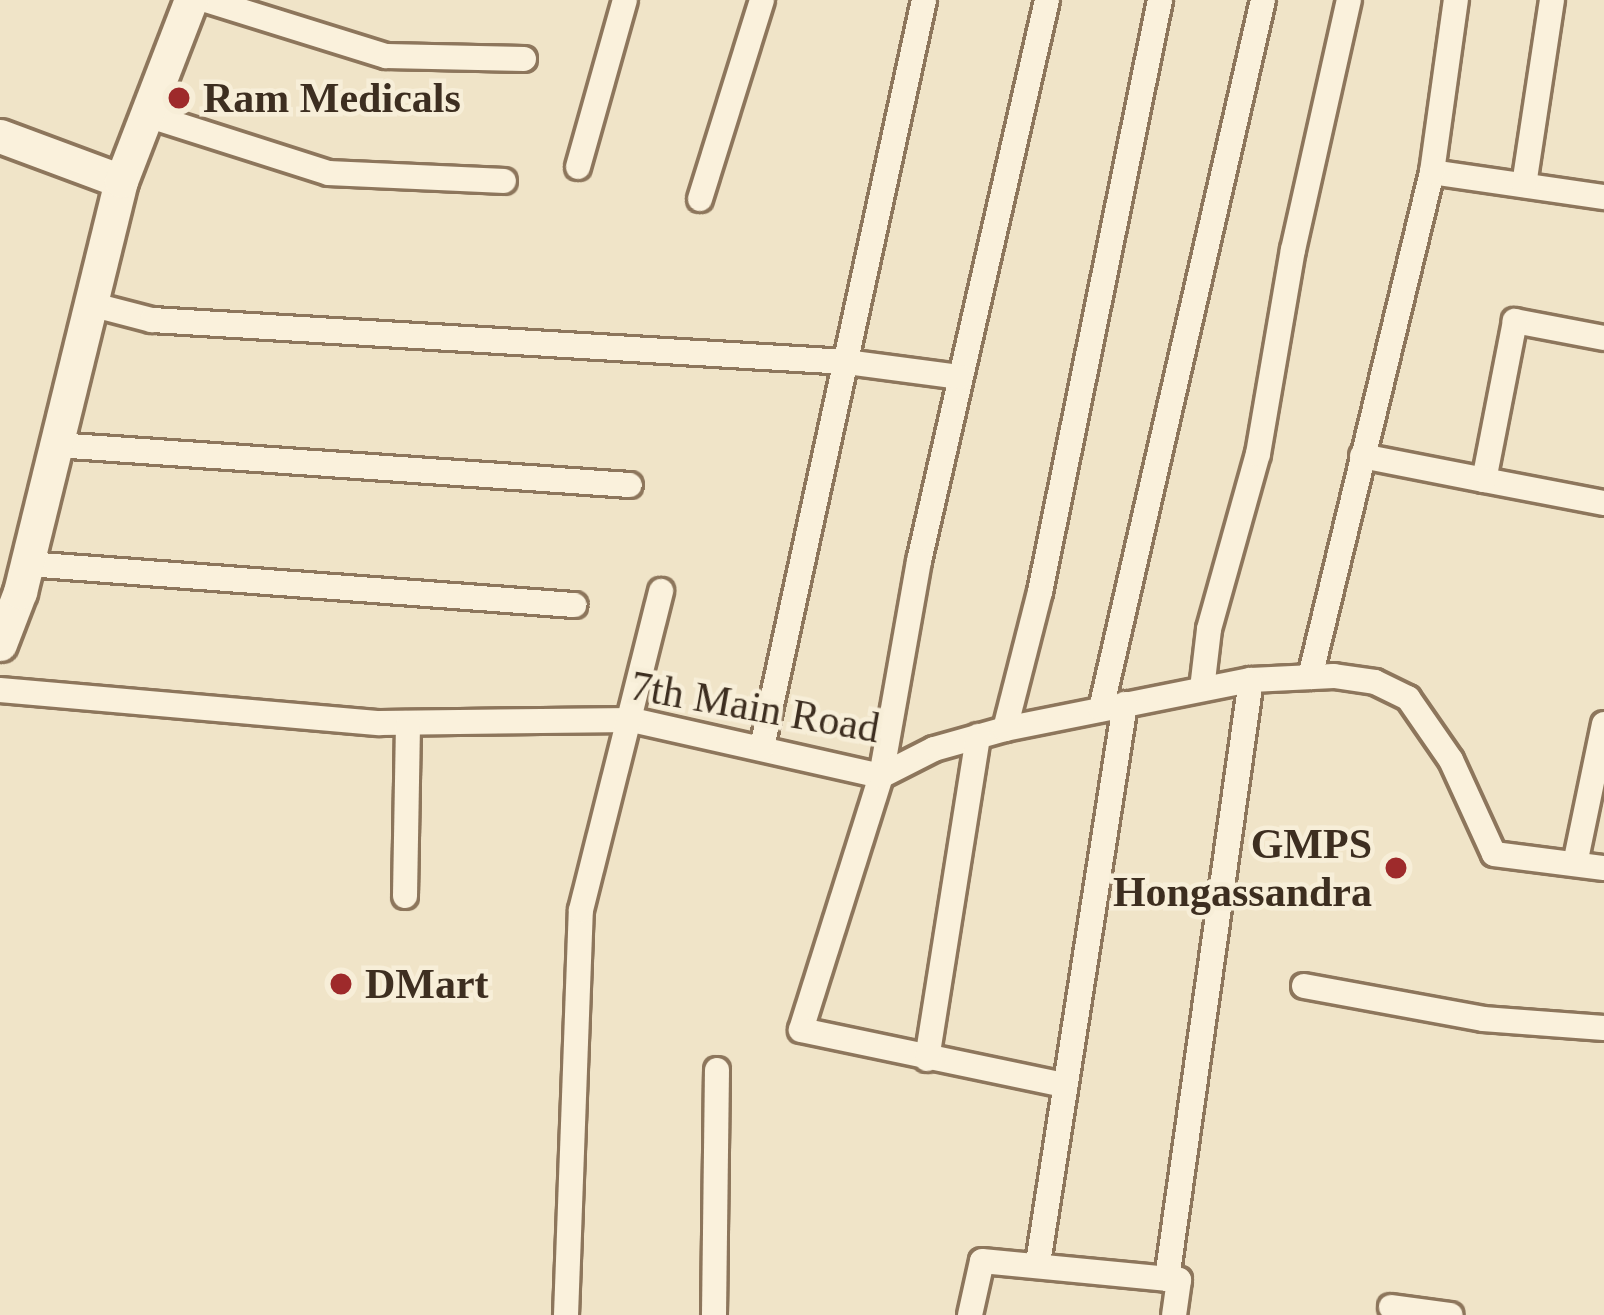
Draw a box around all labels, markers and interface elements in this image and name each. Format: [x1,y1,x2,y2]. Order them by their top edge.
place label: Ram Medicals [203,73,461,123]
marker: Ram Medicals [166,85,192,111]
street label: 7th Main Road [627,660,883,754]
place label: GMPS Hongassandra [1113,819,1372,918]
marker: GMPS Hongassandra [1383,855,1409,881]
place label: DMart [365,959,489,1009]
marker: DMart [328,971,354,997]

